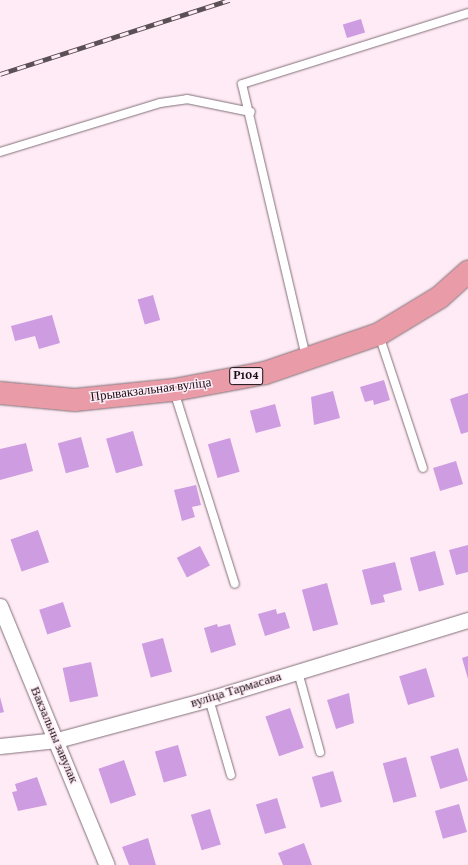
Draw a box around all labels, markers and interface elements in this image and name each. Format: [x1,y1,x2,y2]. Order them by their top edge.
road number: Р104 [229,366,263,386]
street label: Прывакзальная вуліца [90,375,212,405]
street label: вуліца Тармасава [189,669,283,711]
street label: Вакзальны завулак [27,684,81,786]

